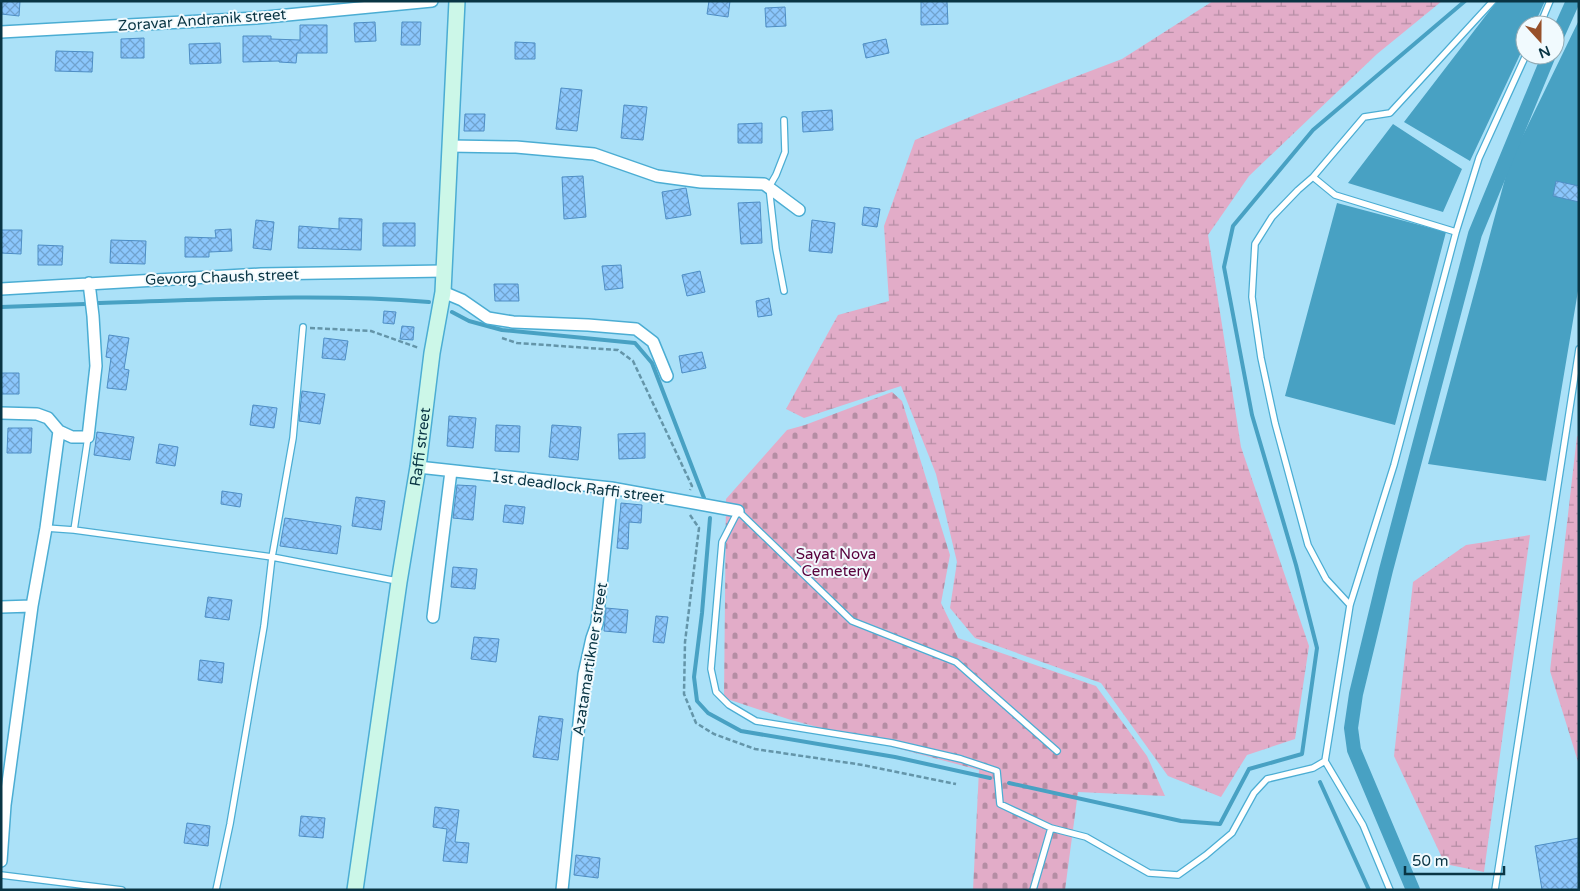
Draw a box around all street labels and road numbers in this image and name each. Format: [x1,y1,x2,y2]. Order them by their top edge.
street label: Zoravar Andranik street [117,5,287,35]
street label: Gevorg Chaush street [145,265,300,289]
street label: Raffi street [406,406,434,488]
street label: 1st deadlock Raffi street [490,467,666,507]
street label: Azatamartikner street [569,581,611,737]

